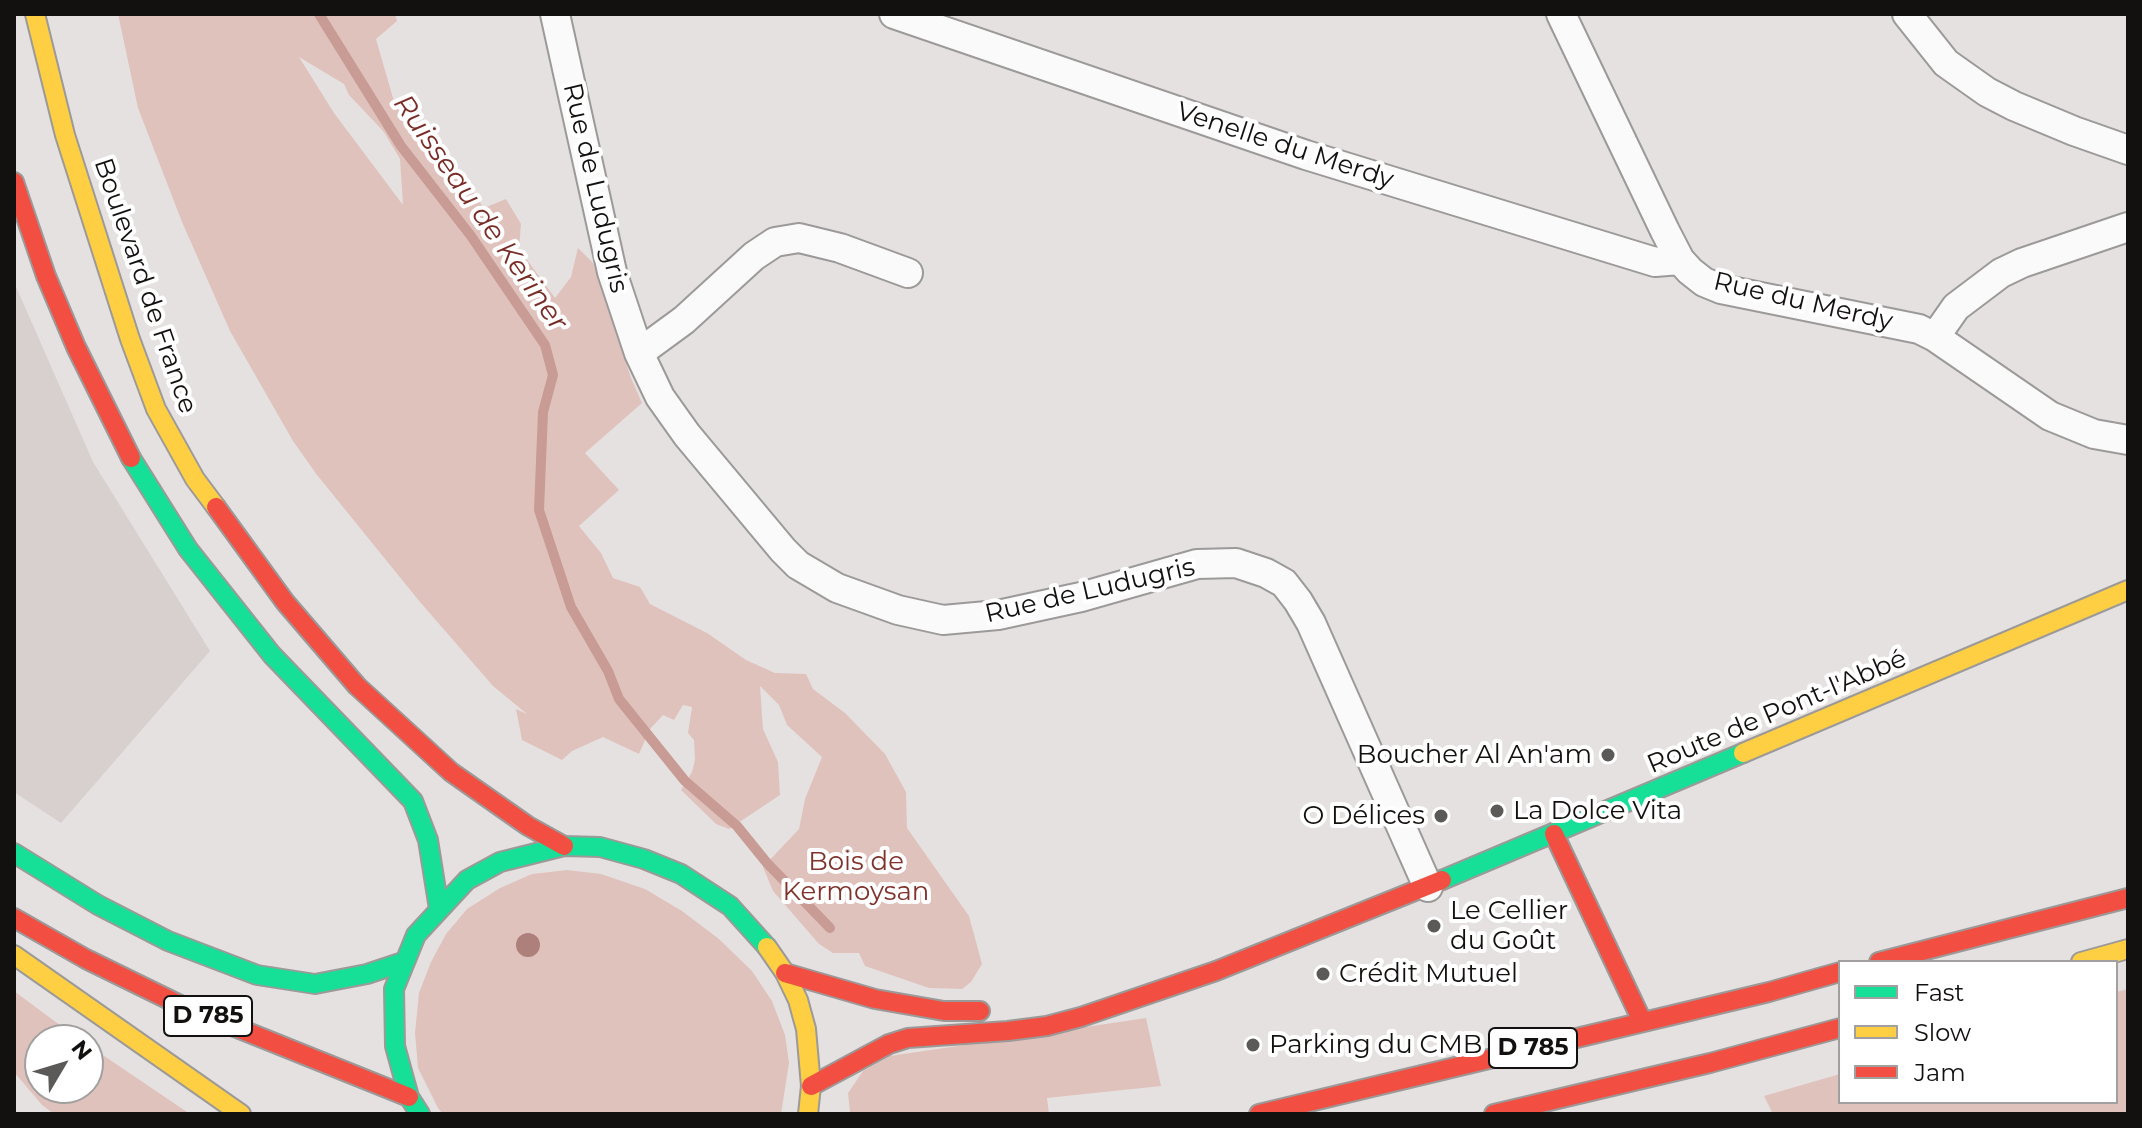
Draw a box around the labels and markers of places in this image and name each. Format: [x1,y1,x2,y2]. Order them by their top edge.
place label: Boucher Al An'am [1357,739,1592,771]
marker: Boucher Al An'am [1599,746,1617,764]
place label: La Dolce Vita [1513,795,1682,827]
place label: O Délices [1302,800,1425,832]
marker: La Dolce Vita [1488,802,1506,820]
marker: O Délices [1432,807,1450,825]
place label: Le Cellier du Goût [1450,895,1568,956]
marker: Le Cellier du Goût [1425,917,1443,935]
place label: Crédit Mutuel [1339,958,1518,990]
marker: Crédit Mutuel [1314,965,1332,983]
place label: Parking du CMB [1269,1029,1482,1061]
marker: Parking du CMB [1244,1036,1262,1054]

